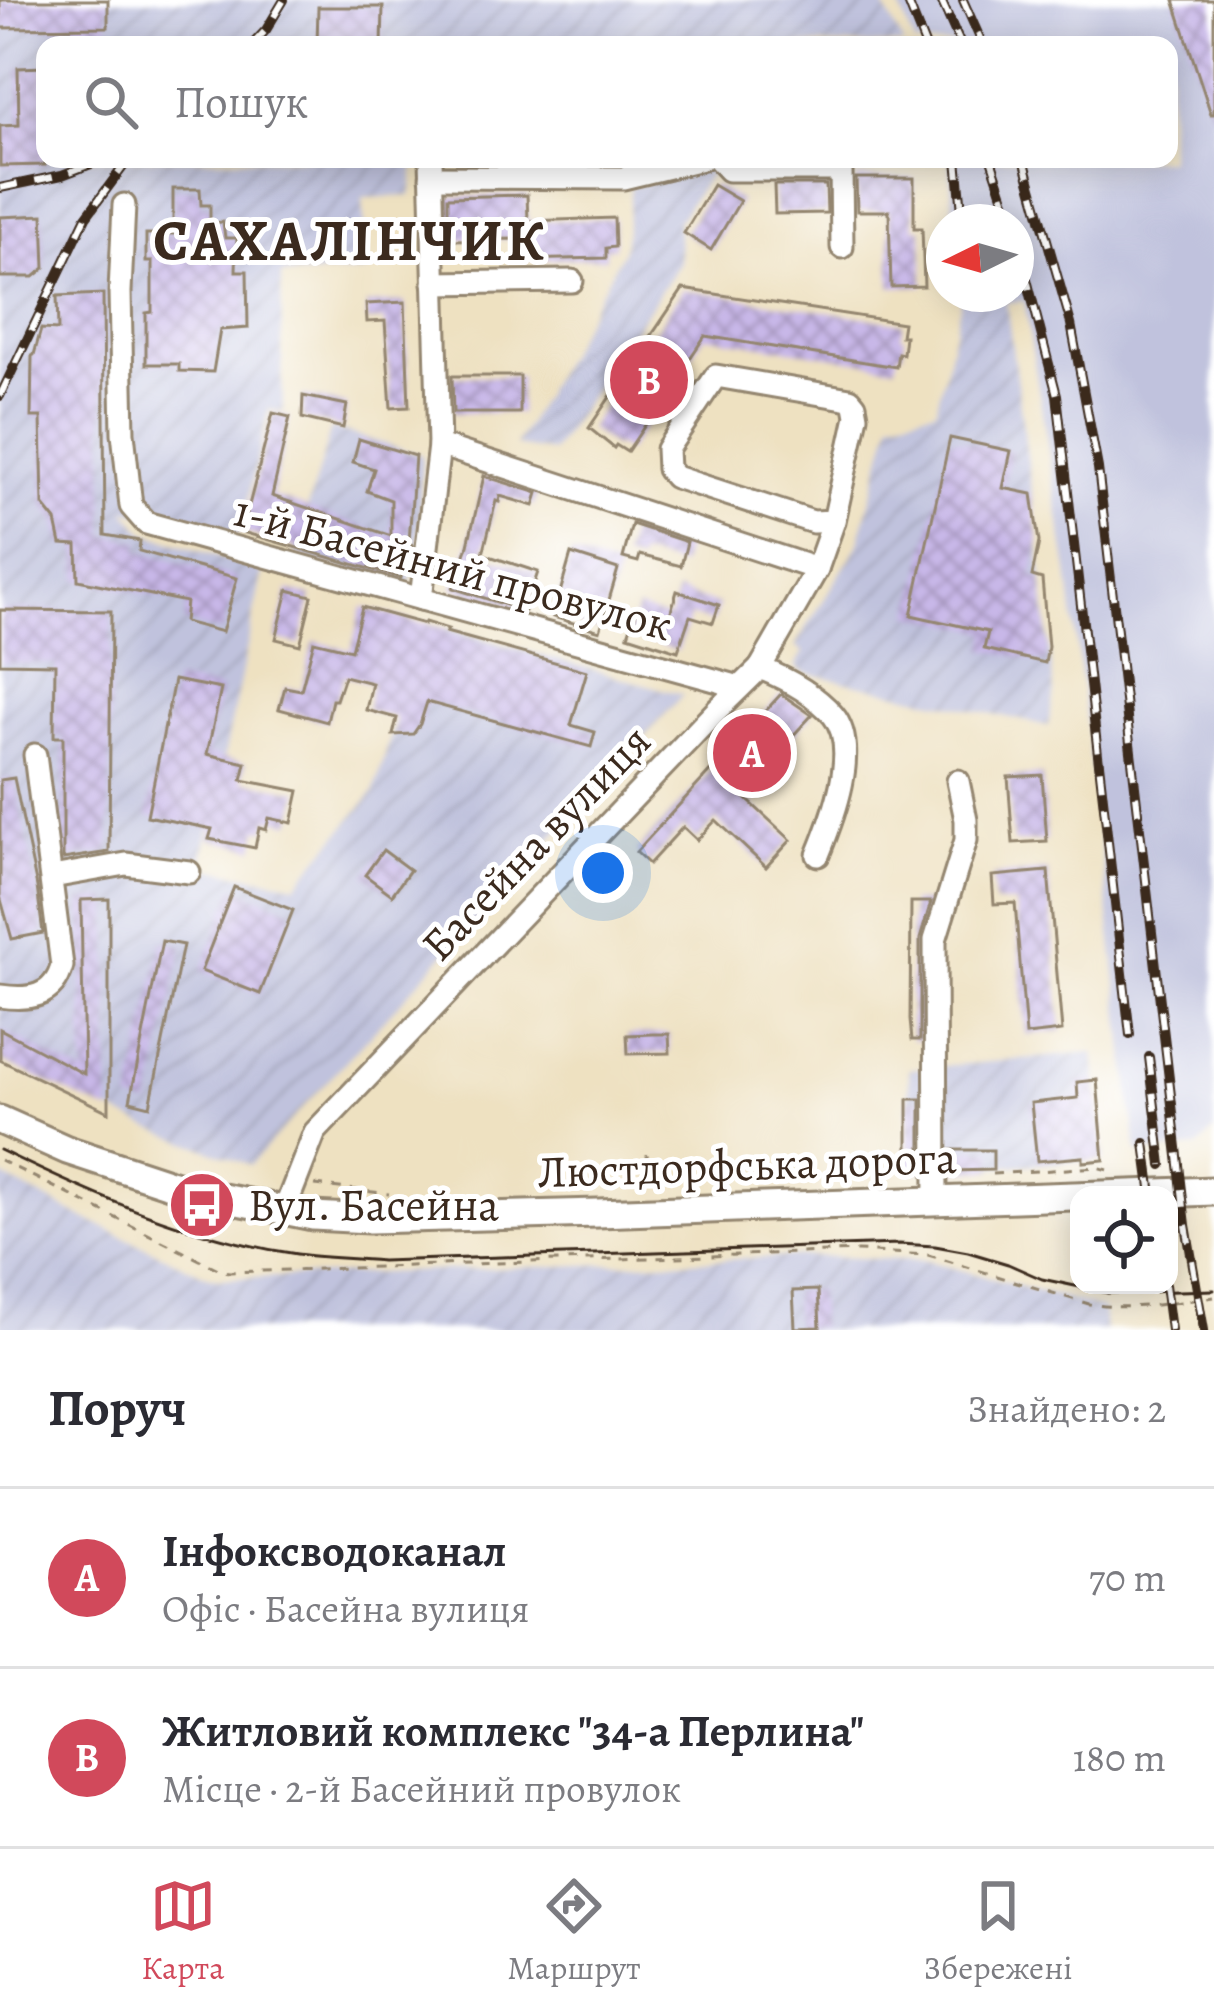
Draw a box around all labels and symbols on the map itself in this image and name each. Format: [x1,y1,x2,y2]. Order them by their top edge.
district label: САХАЛІНЧИК [153,201,547,279]
north arrow [926,204,1034,312]
pin: B [610,335,688,425]
street label: 1-й Басейний провулок [227,480,679,656]
pin: A [713,708,791,798]
street label: Басейна вулиця [407,711,665,975]
your location [573,843,633,903]
street label: Люстдорфська дорога [536,1127,958,1203]
bus stop icon: Вул. Басейна [167,1170,237,1240]
place label: Вул. Басейна [248,1174,499,1236]

